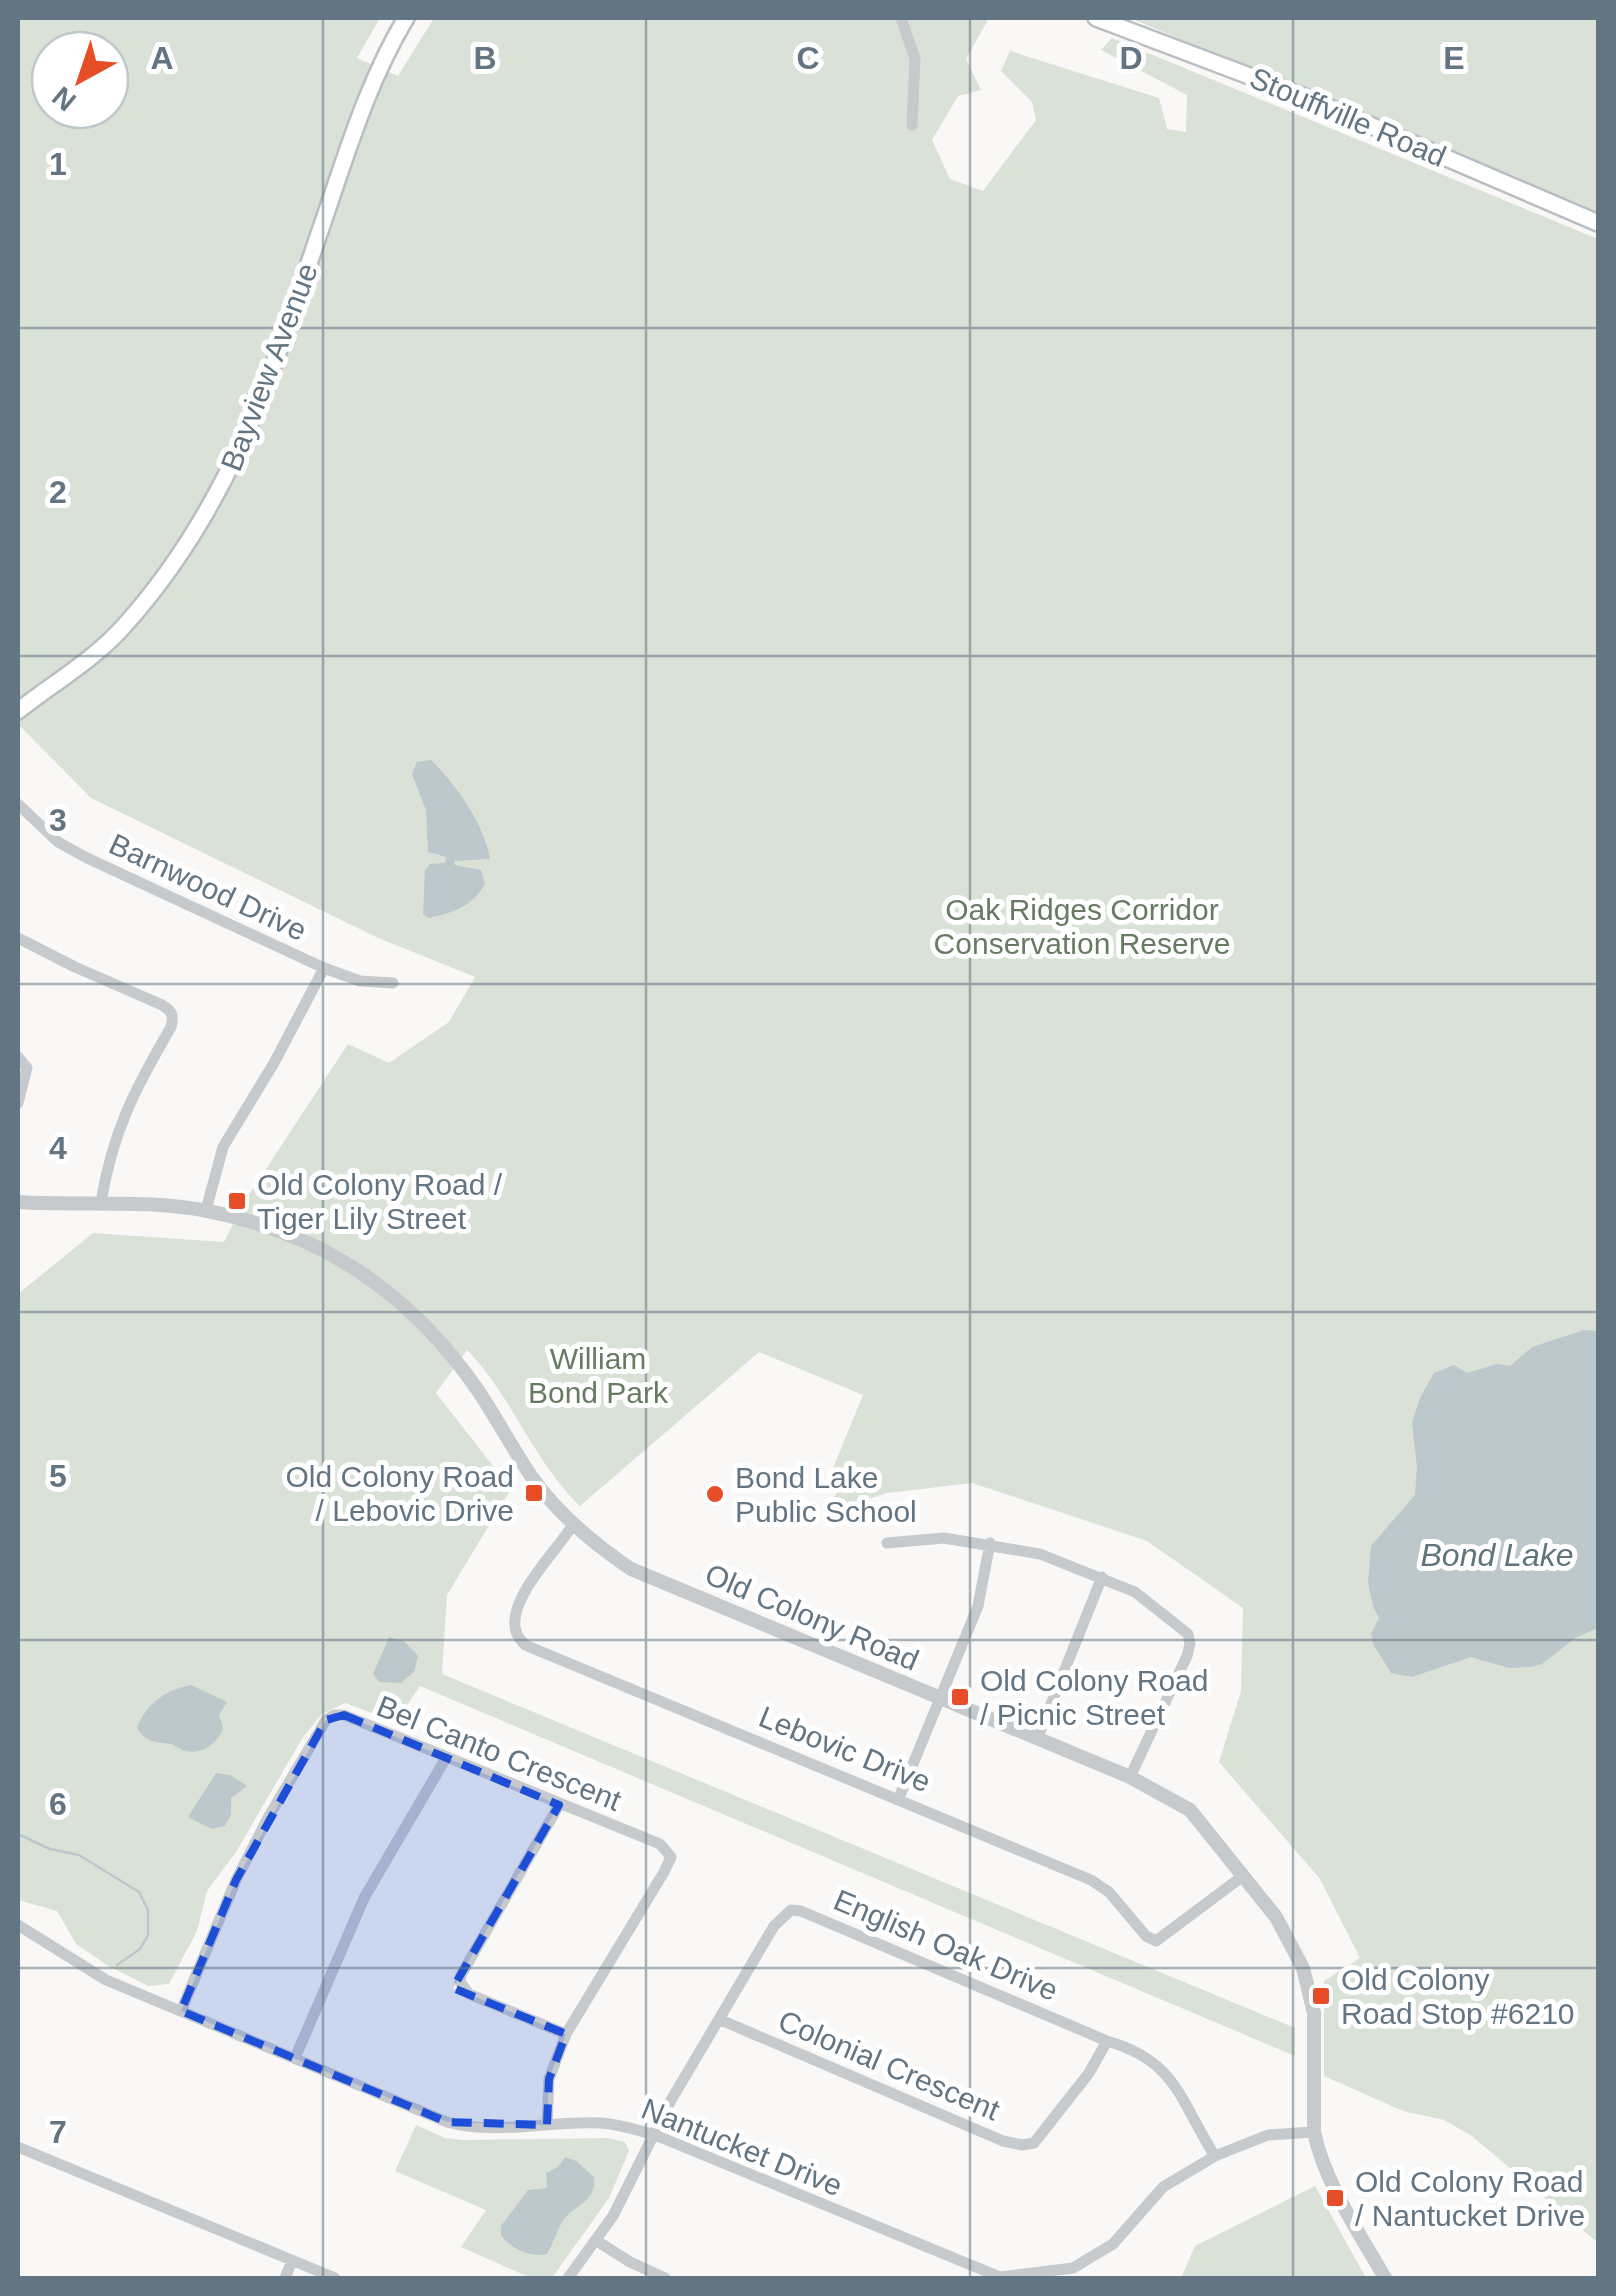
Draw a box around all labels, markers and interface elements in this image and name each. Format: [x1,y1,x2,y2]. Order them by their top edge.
north arrow [30,30,130,130]
text: A [150,40,174,76]
text: B [473,40,497,76]
text: C [796,40,820,76]
text: D [1119,40,1143,76]
text: E [1443,40,1465,76]
street label: Stouffville Road [1245,61,1451,173]
text: N [47,80,82,117]
text: 1 [49,146,67,182]
street label: Bayview Avenue [214,259,324,475]
text: 2 [49,474,67,510]
text: 3 [49,802,67,838]
street label: Barnwood Drive [104,827,312,947]
park label: Oak Ridges Corridor Conservation Reserve [934,893,1230,960]
text: 4 [49,1130,67,1166]
place label: Old Colony Road / Tiger Lily Street [257,1168,503,1235]
marker: Old Colony Road / Tiger Lily Street [226,1190,248,1212]
park label: William Bond Park [528,1342,669,1409]
text: 5 [49,1458,67,1494]
place label: Old Colony Road / Lebovic Drive [286,1460,514,1527]
place label: Bond Lake Public School [735,1461,917,1528]
marker: Old Colony Road / Lebovic Drive [523,1482,545,1504]
marker: Bond Lake Public School [704,1483,726,1505]
water label: Bond Lake [1420,1537,1574,1573]
street label: Old Colony Road [700,1557,924,1677]
place label: Old Colony Road / Picnic Street [980,1664,1208,1731]
marker: Old Colony Road / Picnic Street [949,1686,971,1708]
street label: Bel Canto Crescent [372,1689,626,1817]
street label: Lebovic Drive [755,1700,935,1798]
text: 6 [49,1786,67,1822]
street label: English Oak Drive [829,1883,1063,2007]
place label: Old Colony Road Stop #6210 [1341,1963,1575,2030]
marker: Old Colony Road Stop #6210 [1310,1985,1332,2007]
street label: Colonial Crescent [774,2004,1005,2127]
street label: Nantucket Drive [637,2092,847,2202]
text: 7 [49,2114,67,2150]
place label: Old Colony Road / Nantucket Drive [1355,2165,1585,2232]
marker: Old Colony Road / Nantucket Drive [1324,2187,1346,2209]

